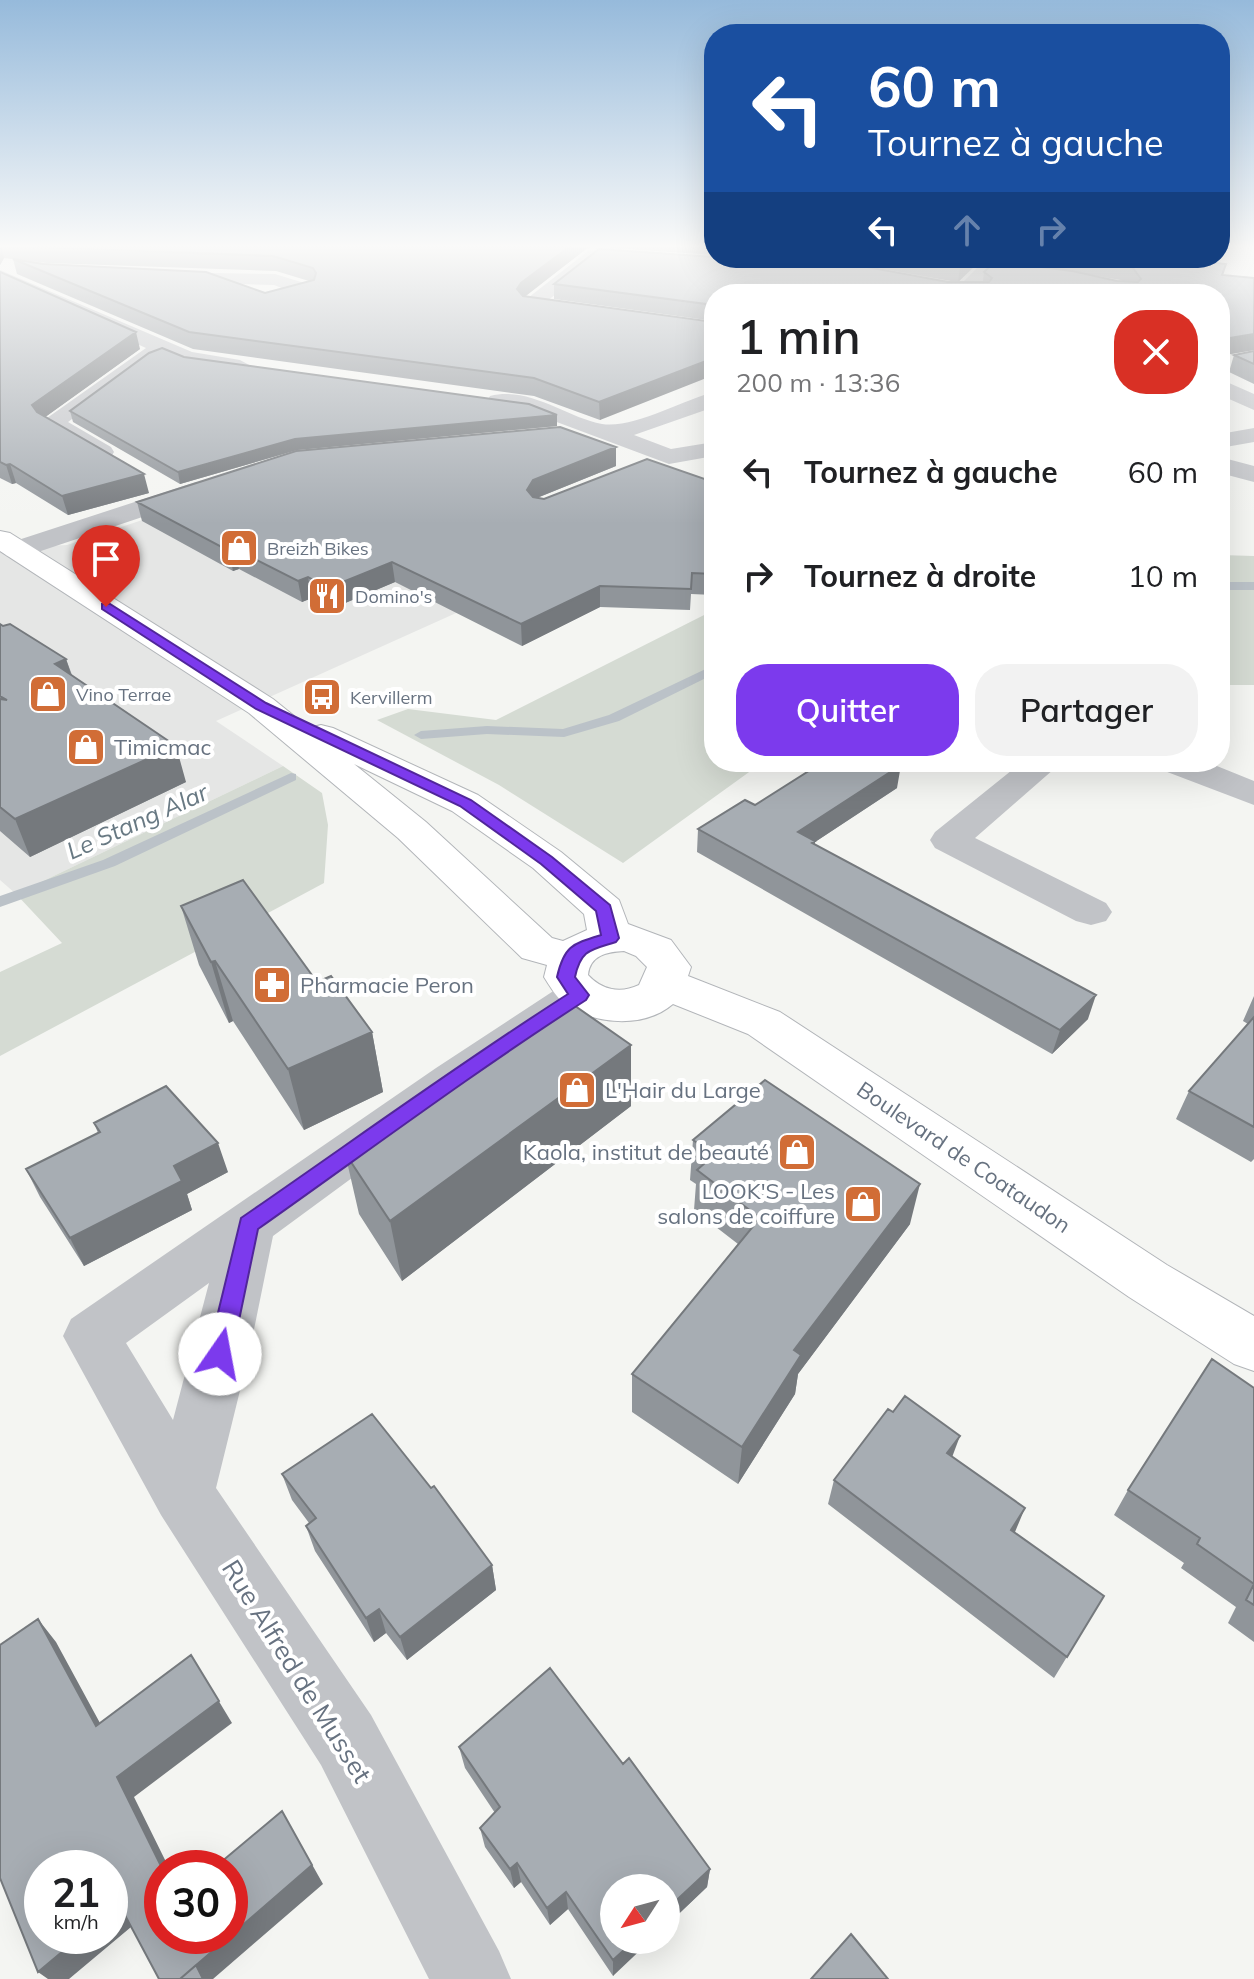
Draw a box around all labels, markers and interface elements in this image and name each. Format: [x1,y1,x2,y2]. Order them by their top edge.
text: 60 m [868,51,1001,121]
icon: left [736,56,840,160]
text: Tournez à gauche [868,120,1164,165]
icon: left [861,208,905,252]
icon: ahead [945,208,989,252]
icon: right [1029,208,1073,252]
text: 1 min [736,306,861,366]
button: close [1114,310,1198,394]
text: 200 m · 13:36 [736,366,900,399]
icon: left [736,450,780,494]
text: Tournez à gauche [804,453,1058,491]
text: 60 m [1128,453,1198,491]
pin [72,525,140,607]
shop icon: Breizh Bikes [218,527,260,569]
icon: arrive [84,537,128,581]
place label: Breizh Bikes [267,537,369,560]
icon: right [736,554,780,598]
text: Tournez à droite [804,557,1036,595]
text: 10 m [1128,557,1198,595]
restaurant icon: Domino's [306,575,348,617]
place label: Domino's [355,585,433,608]
button: Quitter [736,664,959,756]
button: Partager [975,664,1198,756]
shop icon: Vino Terrae [27,673,69,715]
bus stop icon: Kervillerm [301,676,343,718]
place label: Vino Terrae [76,683,171,706]
place label: Kervillerm [350,686,433,709]
shop icon: Timicmac [65,726,107,768]
place label: Timicmac [114,733,211,761]
water label: Le Stang Alar [62,776,213,865]
pharmacy icon: Pharmacie Peron [251,964,293,1006]
place label: Pharmacie Peron [300,971,474,999]
shop icon: L'Hair du Large [556,1069,598,1111]
street label: Boulevard de Coataudon [852,1075,1076,1239]
place label: L'Hair du Large [605,1076,761,1104]
shop icon: Kaola, institut de beauté [776,1131,818,1173]
place label: Kaola, institut de beauté [523,1138,769,1166]
place label: LOOK'S - Les salons de coiffure [657,1177,835,1230]
shop icon: LOOK'S - Les salons de coiffure [842,1183,884,1225]
position arrow [178,1312,262,1396]
street label: Rue Alfred de Musset [215,1553,379,1789]
speed limit sign: 30 [144,1850,248,1954]
text: 21 [52,1867,100,1917]
north arrow [600,1874,680,1954]
map controls [600,1874,680,1954]
text: km/h [53,1909,99,1934]

